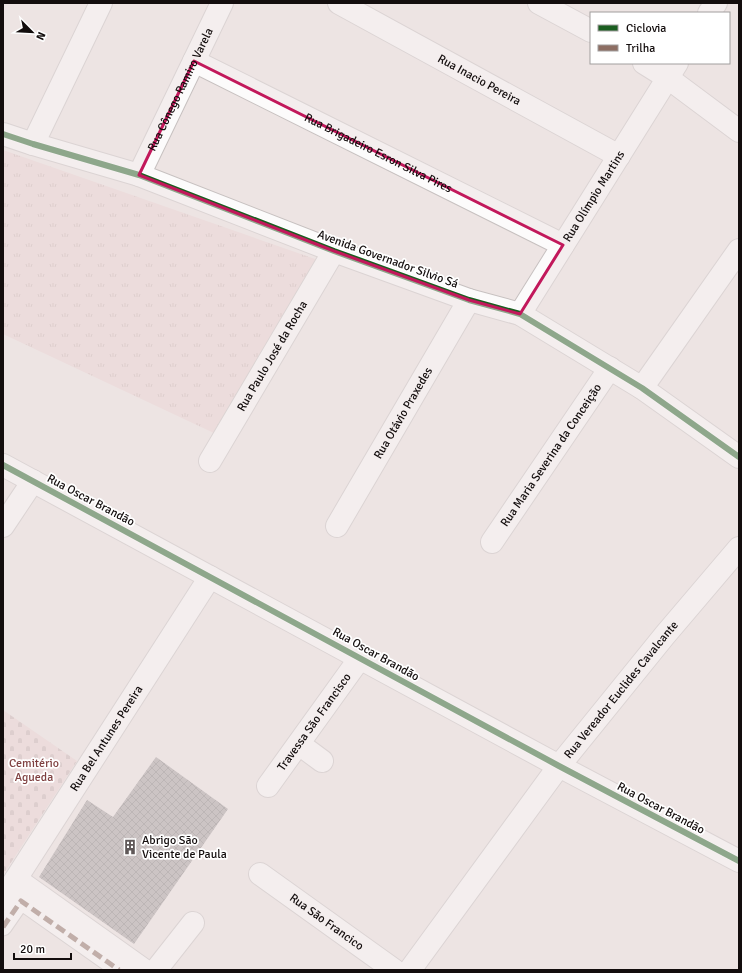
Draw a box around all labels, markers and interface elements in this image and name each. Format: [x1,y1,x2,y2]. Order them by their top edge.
north arrow [12,12,52,52]
legend [590,12,730,64]
text: Ciclovia [626,21,666,36]
street label: Rua Cônego Ramiro Varela [145,26,217,154]
text: N [33,30,48,42]
text: Trilha [626,41,655,56]
street label: Rua Inacio Pereira [435,51,523,109]
street label: Rua Brigadeiro Esron Silva Pires [302,110,454,196]
street label: Rua Olímpio Martins [560,148,628,245]
street label: Avenida Governador Silvio Sá [315,227,460,292]
street label: Rua Paulo José da Rocha [234,298,311,414]
street label: Rua Otávio Praxedes [371,365,436,462]
street label: Rua Maria Severina da Conceição [498,381,605,530]
street label: Rua Oscar Brandão [44,471,137,530]
street label: Rua Vereador Euclides Cavalcante [561,618,682,762]
street label: Rua Oscar Brandão [330,624,422,684]
street label: Travessa São Francisco [274,670,355,774]
street label: Rua Bel Antunes Pereira [67,683,146,795]
park label: Cemitério Agueda [9,756,59,785]
street label: Rua Oscar Brandão [614,779,707,838]
place label: Abrigo São Vicente de Paula [142,833,227,862]
building icon: Abrigo São Vicente de Paula [121,838,139,856]
street label: Rua São Francico [286,891,366,954]
scale bar [14,935,71,961]
text: 20 m [20,942,45,957]

